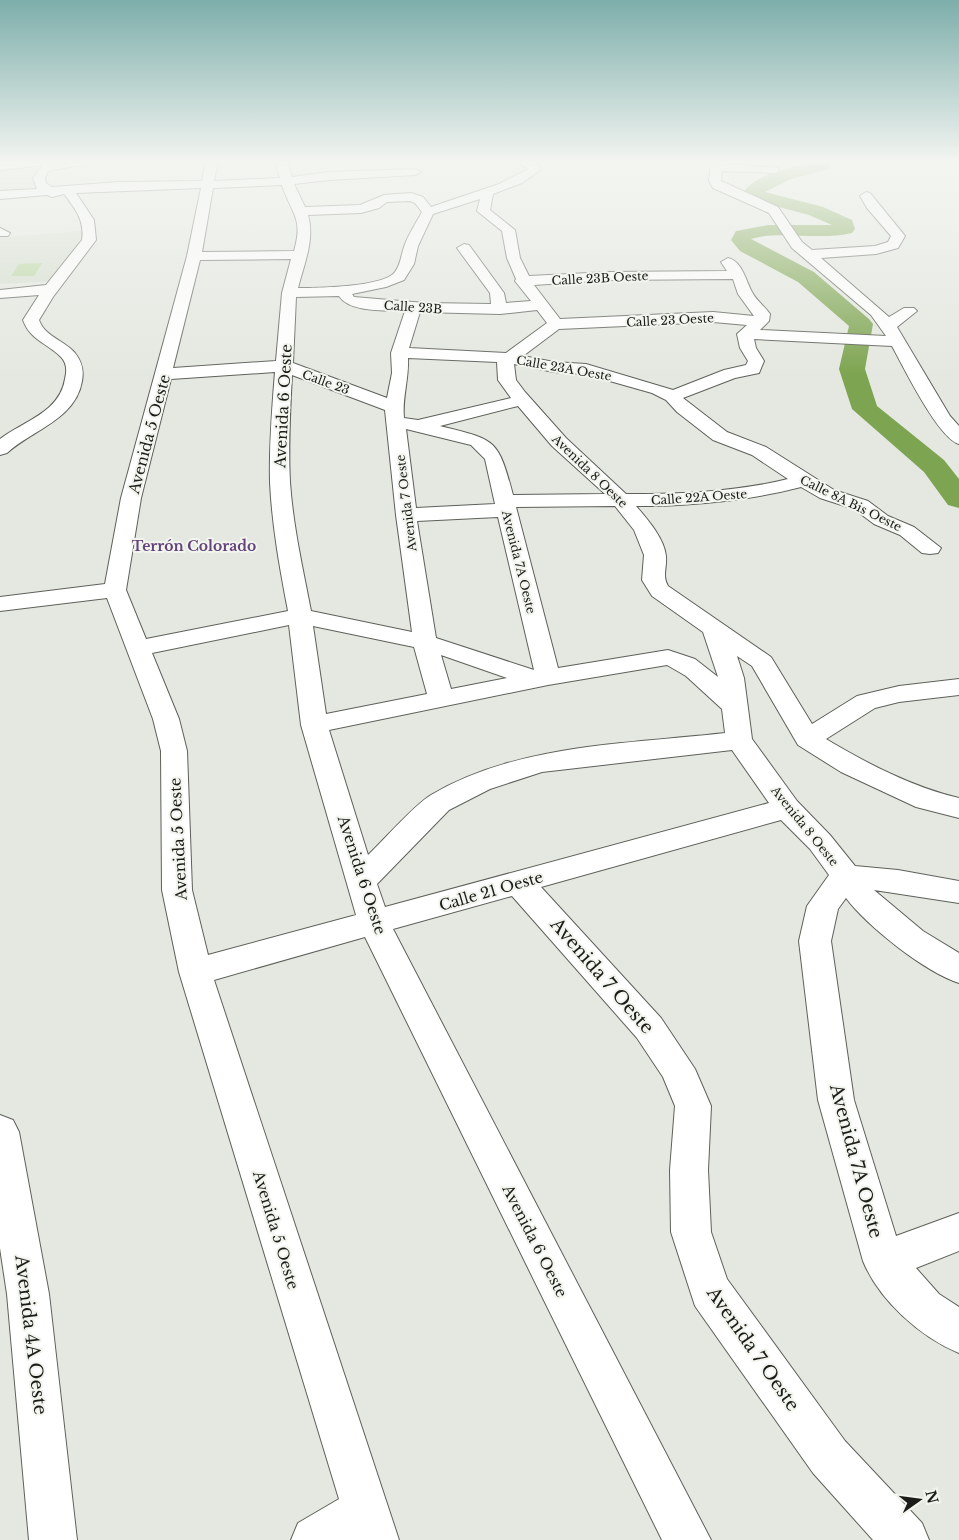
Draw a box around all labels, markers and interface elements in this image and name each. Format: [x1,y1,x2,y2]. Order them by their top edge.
street label: Calle 23B Oeste [551,268,649,288]
street label: Calle 23B [383,297,443,317]
street label: Calle 23 Oeste [626,310,714,330]
street label: Avenida 6 Oeste [270,344,296,469]
street label: Calle 23A Oeste [515,352,613,384]
street label: Calle 23 [300,367,352,397]
street label: Avenida 5 Oeste [124,372,174,497]
street label: Avenida 8 Oeste [549,431,631,511]
street label: Avenida 7 Oeste [393,454,420,553]
street label: Calle 8A Bis Oeste [798,472,904,534]
street label: Calle 22A Oeste [650,486,748,508]
street label: Avenida 7A Oeste [499,508,539,615]
district label: Terrón Colorado [132,537,256,555]
street label: Avenida 5 Oeste [165,777,191,902]
street label: Avenida 8 Oeste [767,782,842,869]
street label: Avenida 6 Oeste [333,812,390,937]
street label: Calle 21 Oeste [437,867,545,915]
street label: Avenida 7 Oeste [545,913,658,1038]
street label: Avenida 7A Oeste [825,1081,887,1241]
street label: Avenida 5 Oeste [249,1168,303,1292]
street label: Avenida 6 Oeste [498,1181,572,1301]
street label: Avenida 4A Oeste [10,1253,52,1416]
street label: Avenida 7 Oeste [701,1282,804,1415]
north arrow [894,1475,944,1525]
text: N [921,1488,942,1505]

